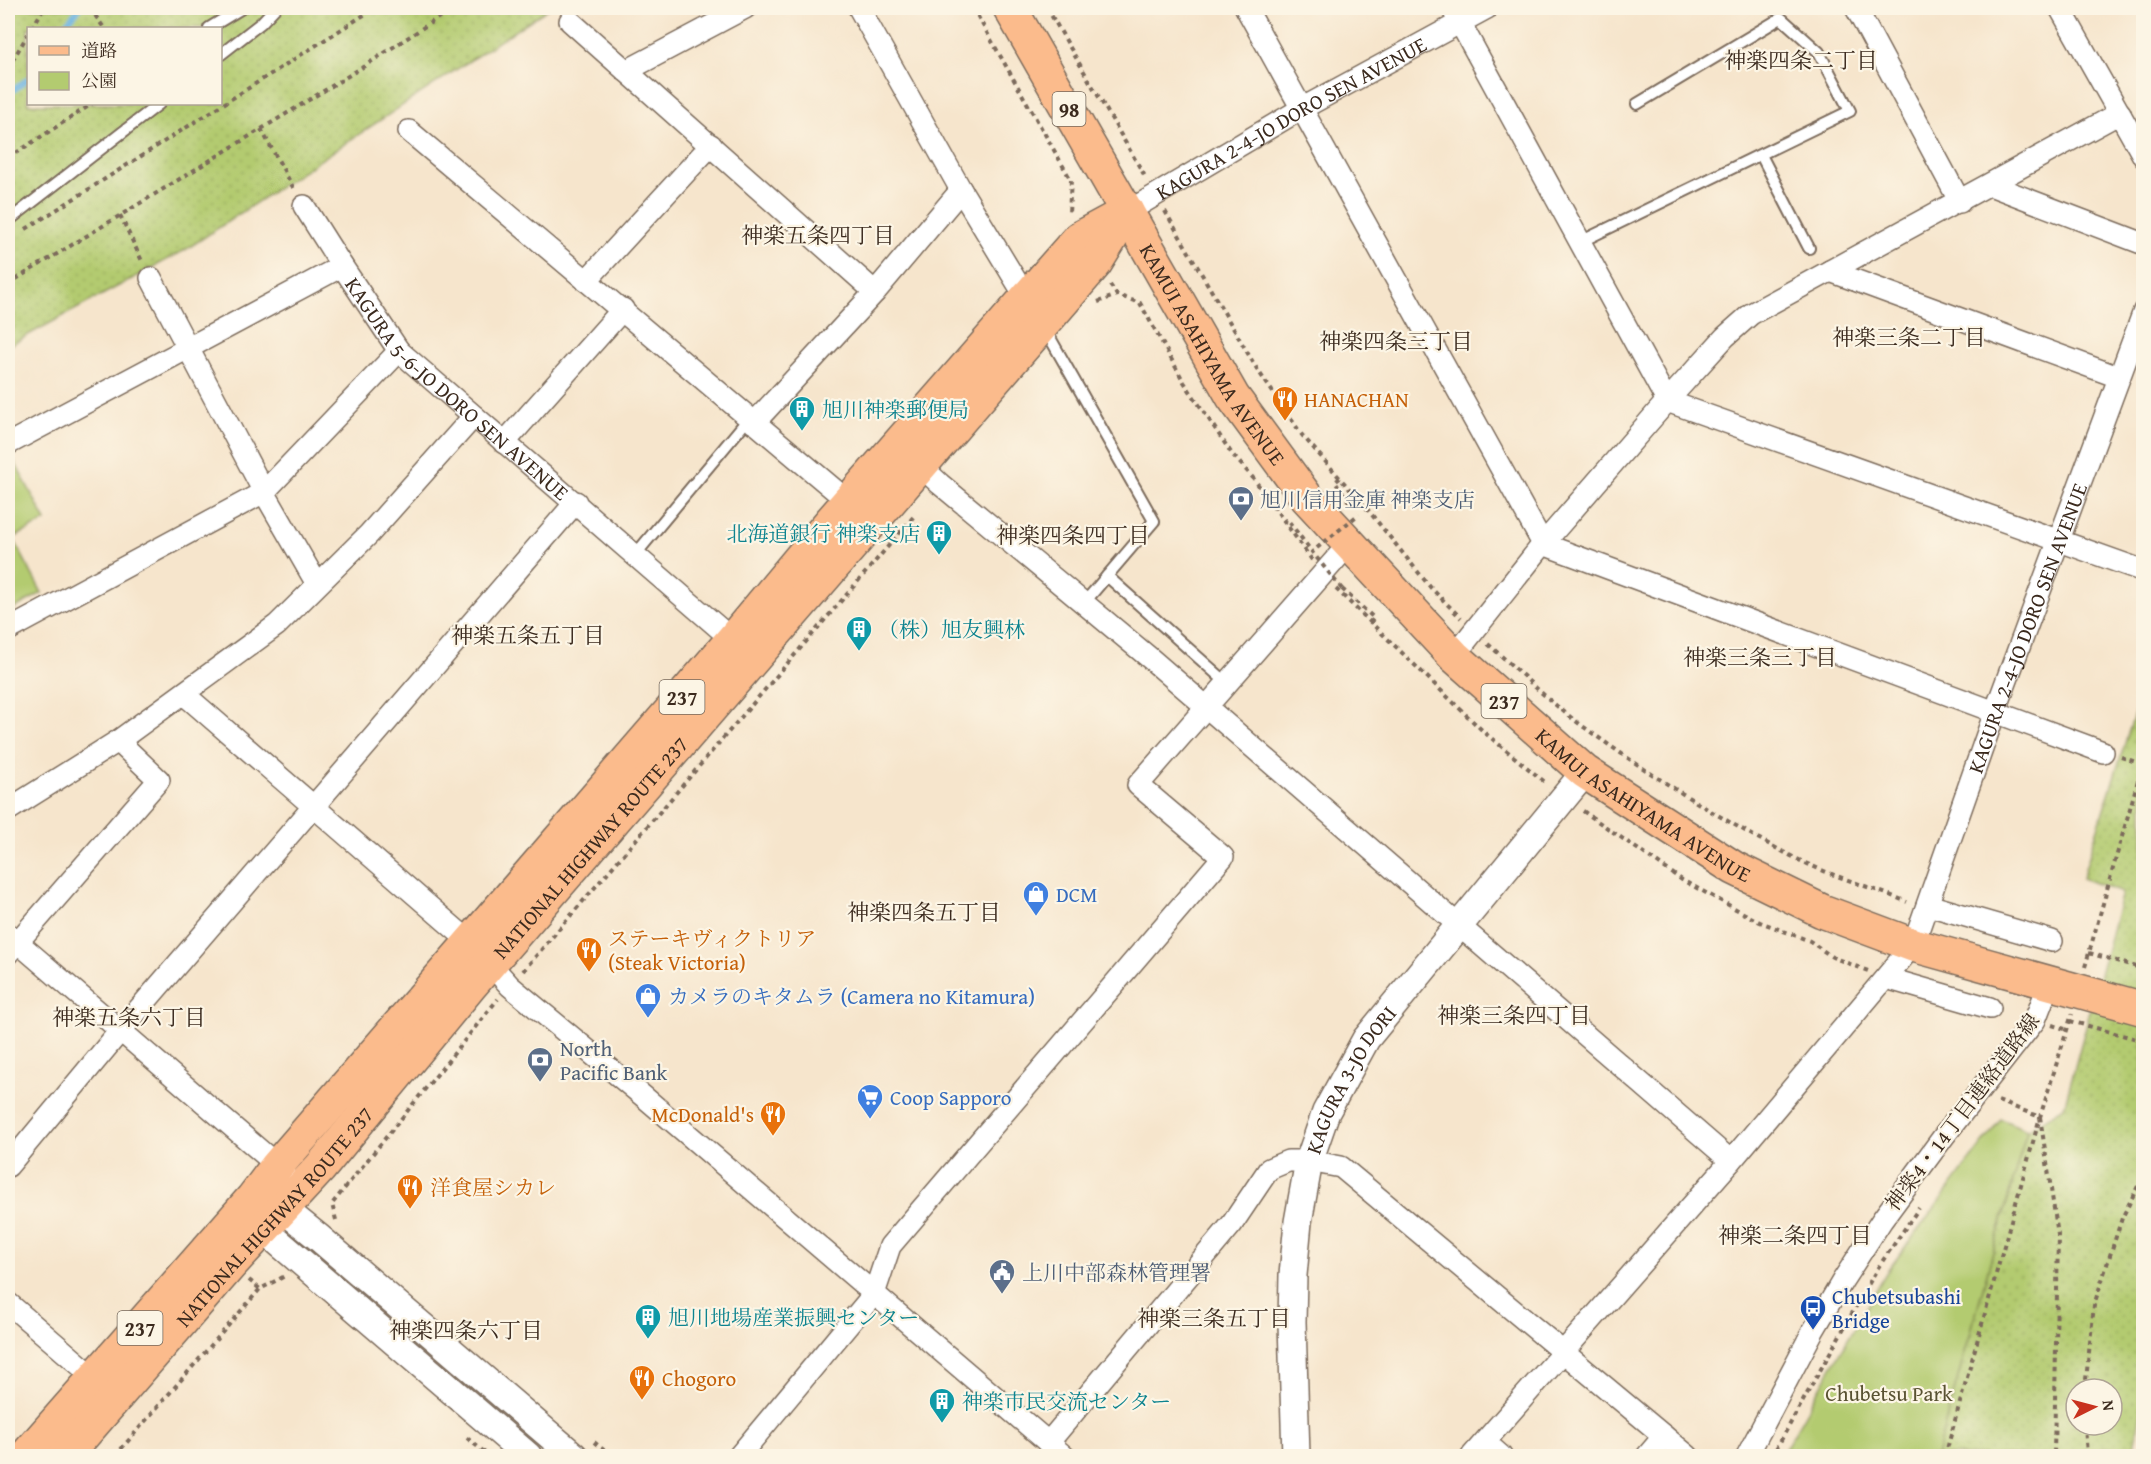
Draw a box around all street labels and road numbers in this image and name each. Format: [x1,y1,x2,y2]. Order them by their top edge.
street label: KAGURA 2-4-JO DORO SEN AVENUE [1150,28,1432,207]
road number: 98 [1052,92,1086,126]
street label: KAMUI ASAHIYAMA AVENUE [1133,237,1293,471]
street label: KAGURA 5-6-JO DORO SEN AVENUE [338,271,576,508]
street label: KAGURA 2-4-JO DORO SEN AVENUE [1959,478,2095,777]
road number: 237 [660,680,704,714]
road number: 237 [1482,684,1526,718]
street label: KAMUI ASAHIYAMA AVENUE [1529,720,1757,890]
street label: NATIONAL HIGHWAY ROUTE 237 [485,729,695,965]
street label: KAGURA 3-JO DORI [1297,999,1403,1158]
street label: 神楽4・14丁目連絡道路線 [1877,1007,2047,1217]
street label: NATIONAL HIGHWAY ROUTE 237 [168,1100,380,1333]
road number: 237 [118,1311,162,1345]

